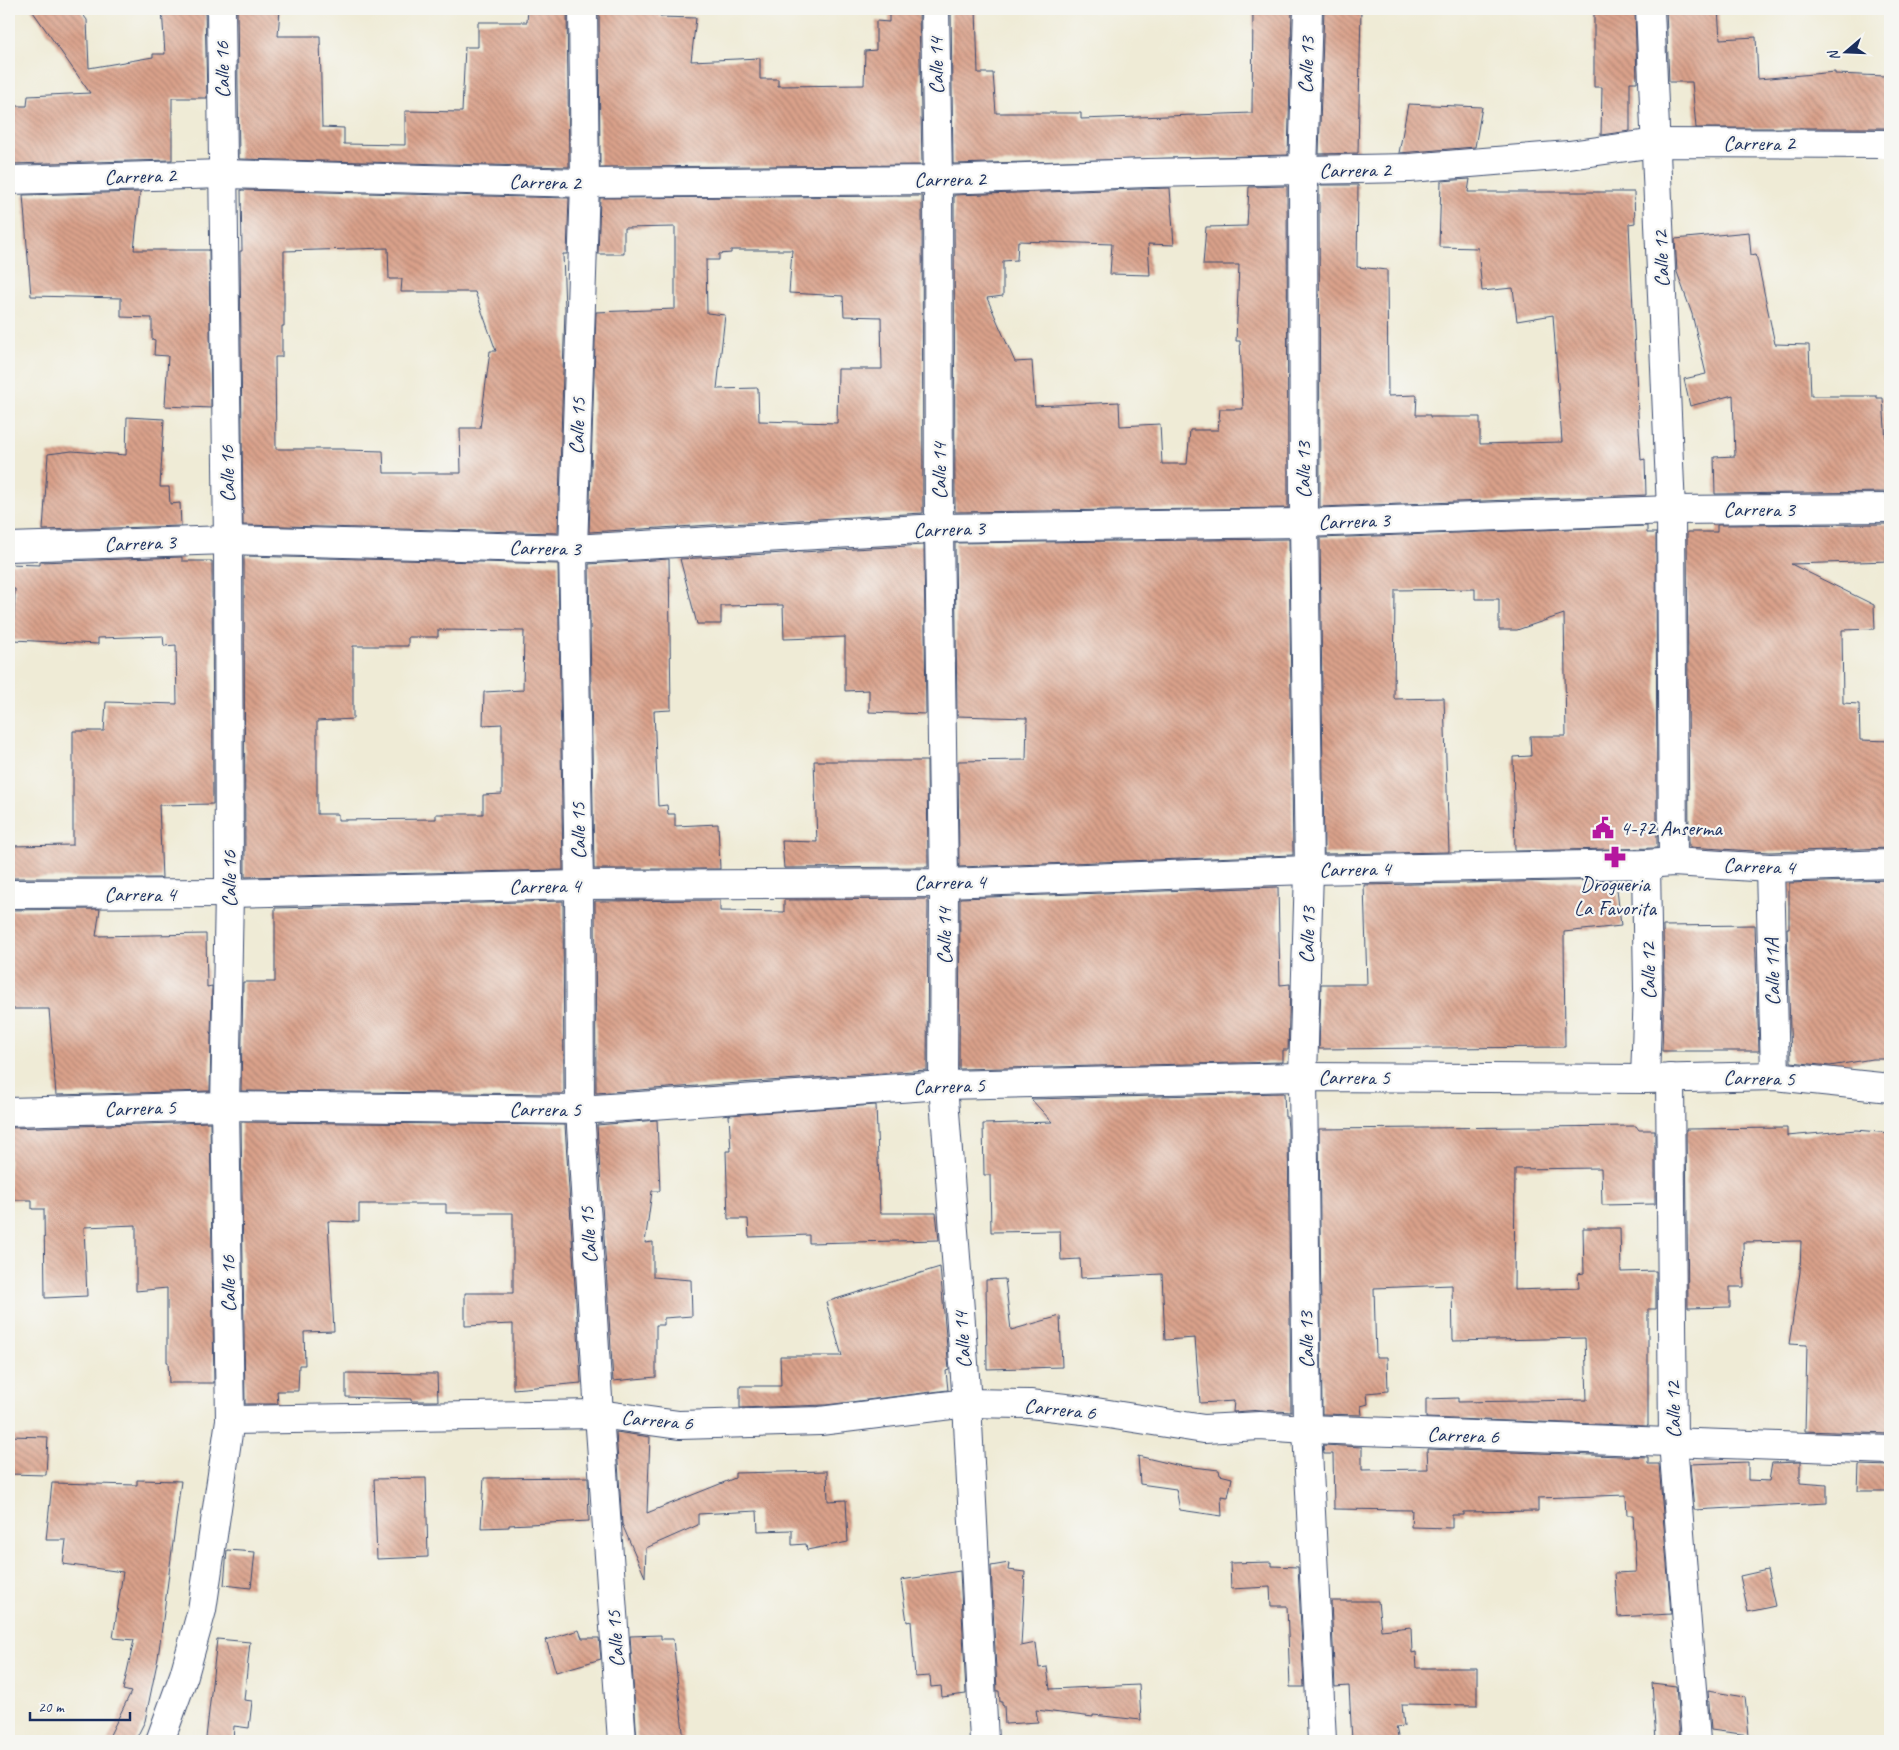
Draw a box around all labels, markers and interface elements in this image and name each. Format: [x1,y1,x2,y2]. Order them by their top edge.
north arrow [1822,28,1872,78]
street label: Calle 14 [922,35,949,95]
street label: Calle 13 [1292,35,1320,94]
street label: Calle 16 [208,41,235,99]
text: N [1824,47,1844,63]
street label: Carrera 2 [1723,130,1796,156]
street label: Carrera 2 [1319,156,1393,184]
street label: Carrera 2 [104,162,178,190]
street label: Carrera 2 [914,165,988,193]
street label: Carrera 2 [509,168,583,196]
street label: Calle 12 [1647,229,1675,288]
street label: Calle 15 [563,396,591,455]
street label: Calle 14 [926,440,952,500]
street label: Calle 13 [1290,440,1316,499]
street label: Calle 16 [213,445,240,503]
street label: Carrera 3 [1723,496,1796,522]
street label: Carrera 3 [1318,507,1392,535]
street label: Carrera 3 [913,515,987,543]
street label: Carrera 3 [104,529,178,557]
street label: Carrera 3 [509,534,583,562]
street label: Calle 15 [564,801,591,860]
public building icon: 4-72 Anserma [1590,815,1616,841]
place label: 4-72 Anserma [1620,815,1723,841]
pharmacy icon: Drogueria La Favorita [1602,844,1628,870]
street label: Calle 16 [216,850,242,908]
street label: Carrera 4 [1723,852,1798,880]
street label: Carrera 4 [1319,855,1394,883]
street label: Carrera 4 [914,868,989,896]
place label: Drogueria La Favorita [1574,871,1658,921]
street label: Carrera 4 [509,872,584,900]
street label: Carrera 4 [104,881,178,907]
street label: Calle 14 [931,905,957,965]
street label: Calle 13 [1293,905,1321,964]
street label: Calle 11A [1758,937,1786,1006]
street label: Calle 12 [1635,941,1661,1000]
street label: Carrera 5 [1318,1064,1391,1090]
street label: Carrera 5 [1723,1064,1797,1092]
street label: Carrera 5 [913,1072,987,1100]
street label: Carrera 5 [104,1094,178,1122]
street label: Carrera 5 [509,1096,582,1122]
street label: Calle 15 [573,1204,603,1264]
street label: Calle 16 [214,1255,241,1313]
street label: Calle 14 [947,1308,977,1369]
street label: Calle 13 [1292,1310,1319,1369]
street label: Calle 12 [1659,1380,1686,1439]
street label: Carrera 6 [1023,1392,1098,1426]
street label: Carrera 6 [620,1404,694,1436]
street label: Carrera 6 [1427,1421,1500,1449]
street label: Calle 15 [600,1608,630,1668]
scale bar [30,1690,130,1722]
text: 20 m [38,1698,65,1717]

